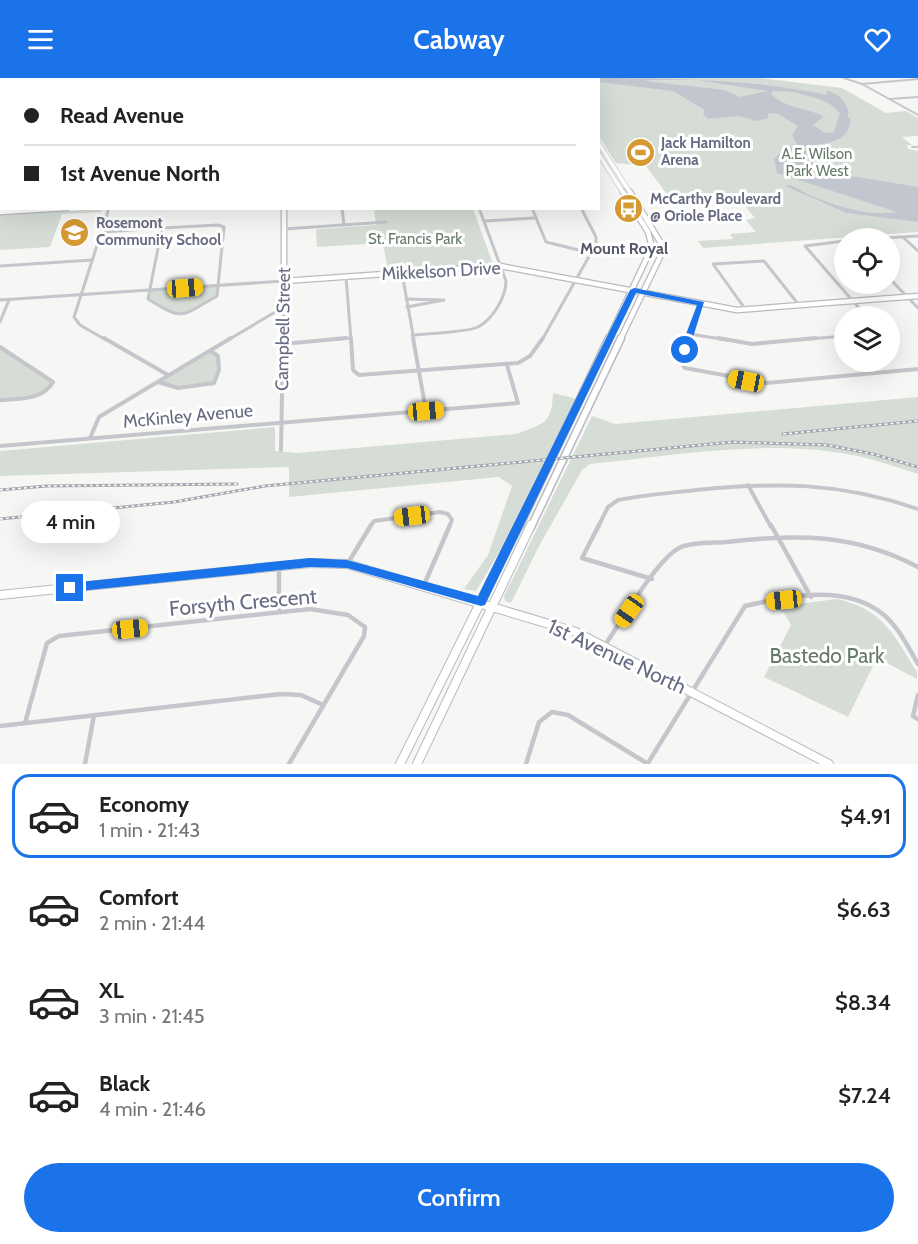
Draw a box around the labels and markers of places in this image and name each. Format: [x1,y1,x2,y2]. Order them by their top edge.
place label: Jack Hamilton Arena [660,134,751,169]
sports icon: Jack Hamilton Arena [624,136,656,168]
place label: McCarthy Boulevard @ Oriole Place [650,190,781,225]
bus stop icon: McCarthy Boulevard @ Oriole Place [613,192,645,224]
place label: Rosemont Community School [96,214,221,249]
school or university icon: Rosemont Community School [59,216,91,248]

